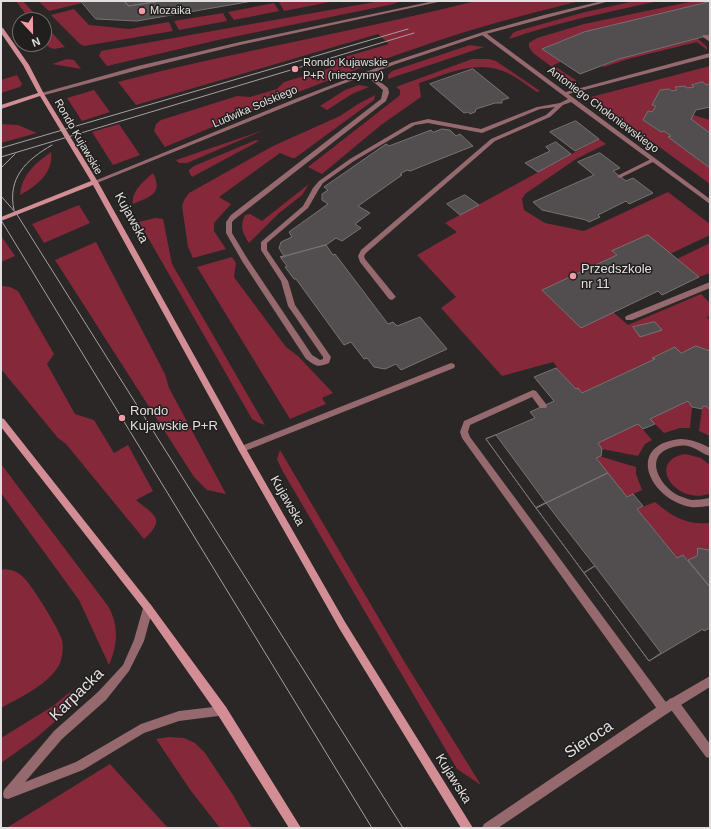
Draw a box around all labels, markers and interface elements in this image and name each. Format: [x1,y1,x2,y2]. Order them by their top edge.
place label: Mozaika [150,4,191,18]
marker: Mozaika [137,6,147,16]
north arrow [12,12,52,52]
text: N [30,35,42,49]
place label: Rondo Kujawskie P+R (nieczynny) [303,56,388,82]
marker: Rondo Kujawskie P+R (nieczynny) [290,64,300,74]
street label: Antoniego Chołoniewskiego [545,64,661,156]
street label: Ludwika Solskiego [210,83,300,131]
street label: Rondo Kujawskie [51,97,105,177]
street label: Kujawska [111,190,151,246]
place label: Przedszkole nr 11 [581,261,652,292]
marker: Przedszkole nr 11 [568,271,578,281]
place label: Rondo Kujawskie P+R [130,403,218,434]
marker: Rondo Kujawskie P+R [117,413,127,423]
street label: Kujawska [266,473,308,529]
street label: Karpacka [46,665,108,725]
street label: Sieroca [561,717,617,763]
street label: Kujawska [432,751,474,807]

